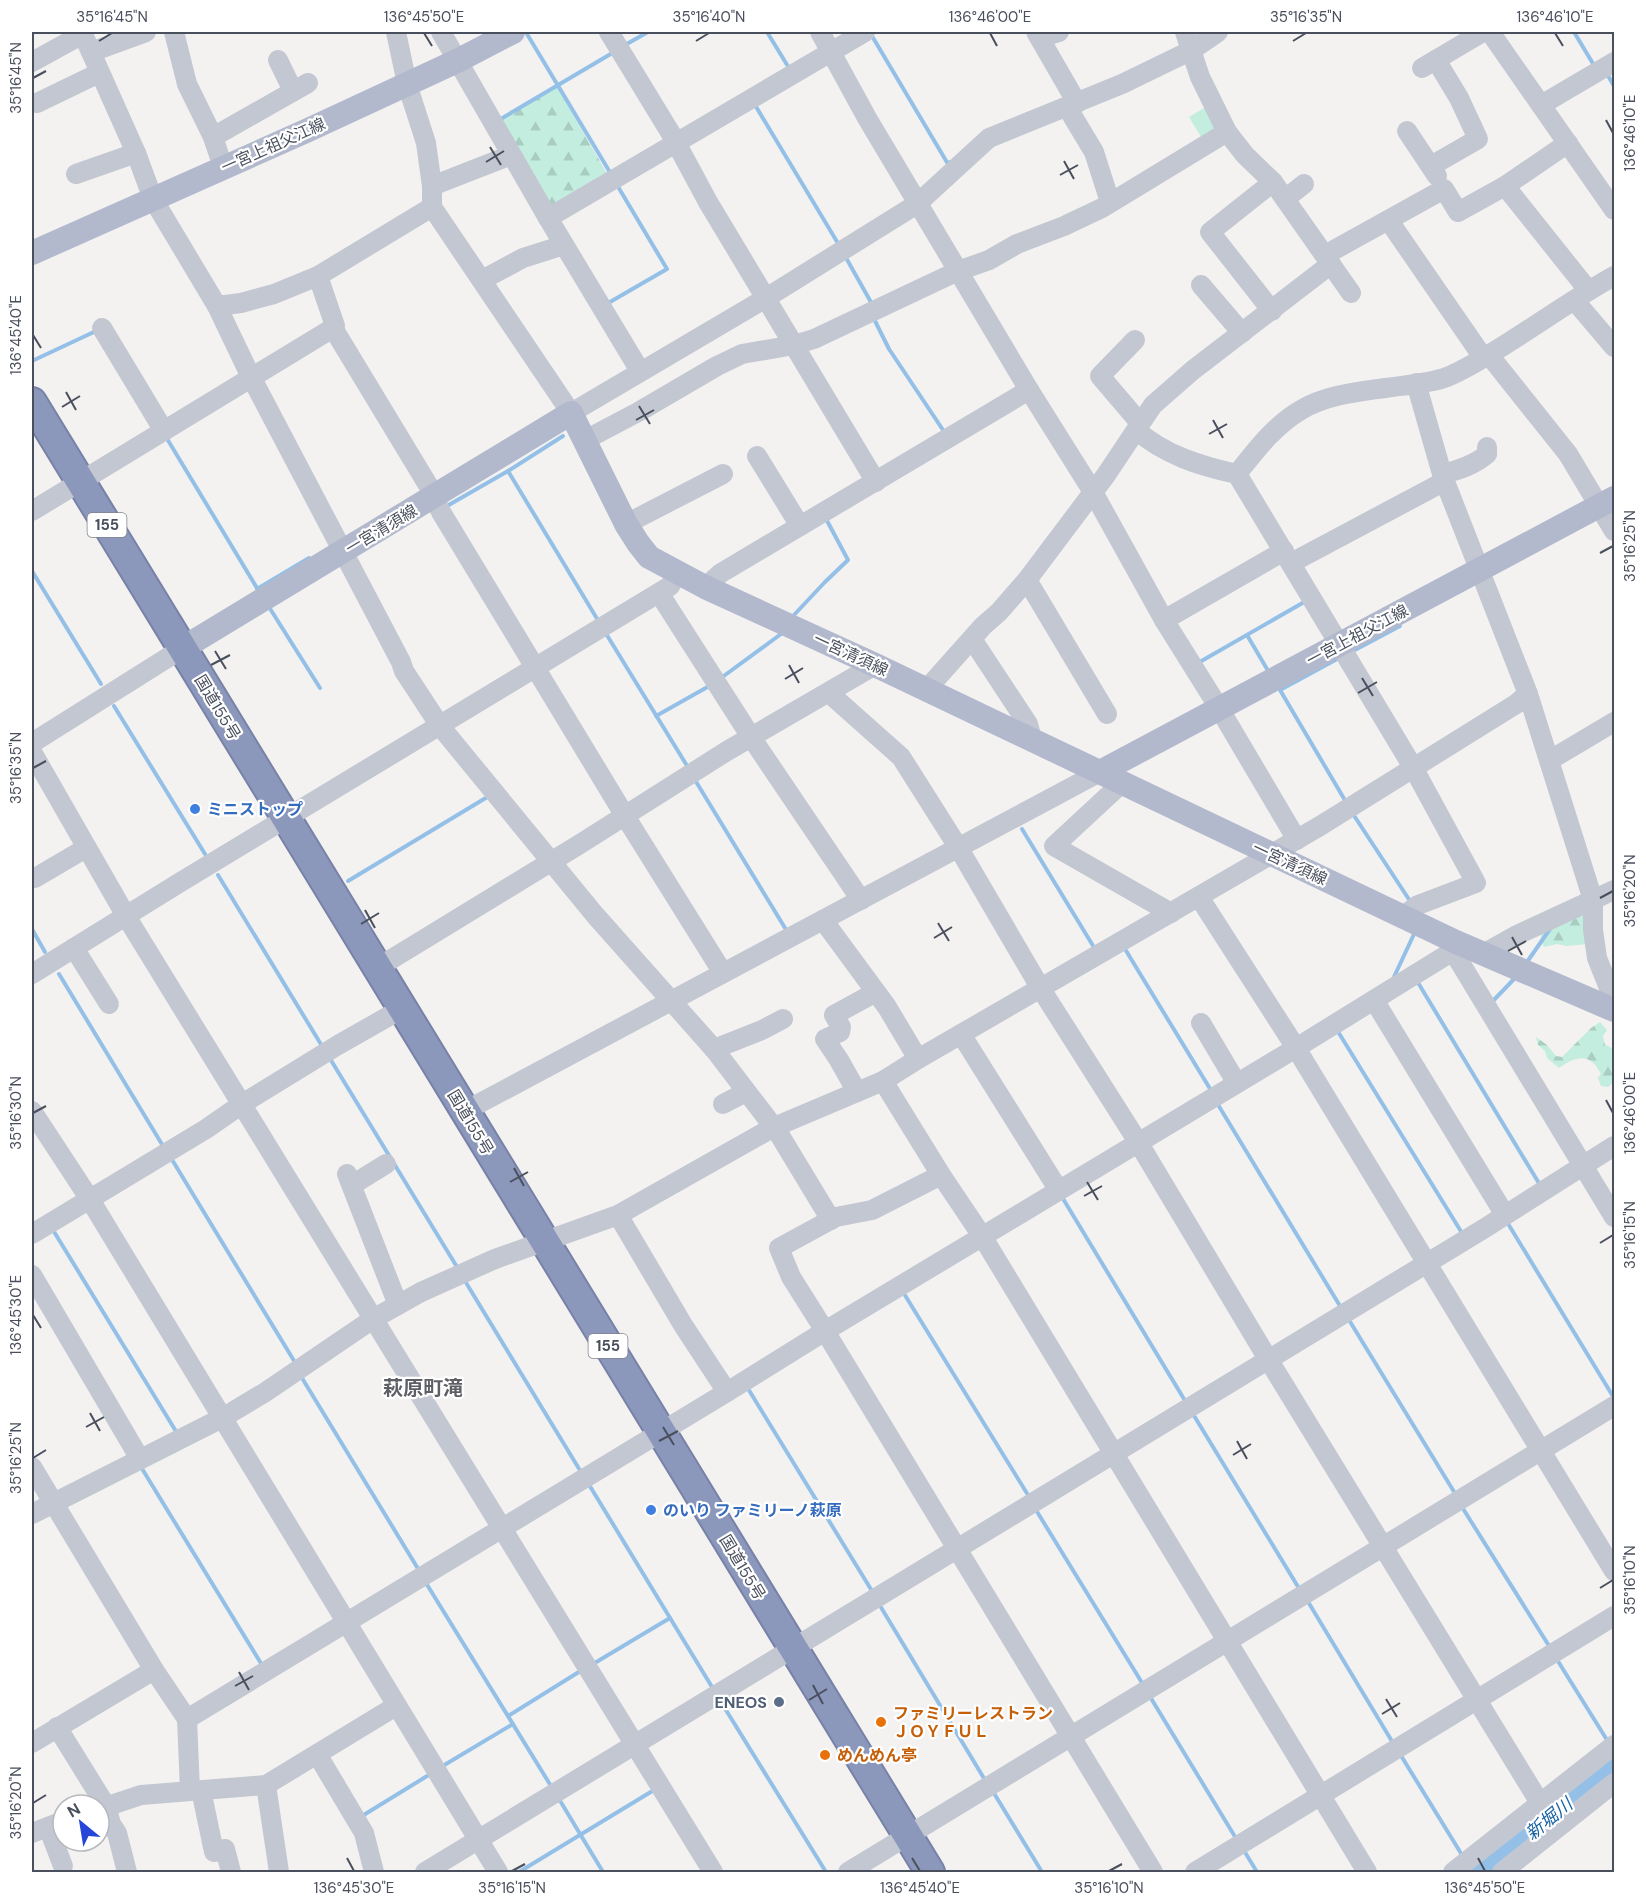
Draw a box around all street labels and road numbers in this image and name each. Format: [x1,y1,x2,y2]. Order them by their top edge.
street label: 一宮上祖父江線 [218,113,329,178]
street label: 一宮清須線 [342,500,421,559]
road number: 155 [88,513,126,537]
street label: 一宮上祖父江線 [1303,600,1412,671]
street label: 一宮清須線 [810,628,891,681]
street label: 国道155号 [190,671,245,744]
street label: 一宮清須線 [1249,837,1330,890]
street label: 国道155号 [443,1086,498,1159]
road number: 155 [588,1334,628,1358]
street label: 国道155号 [715,1531,770,1604]

